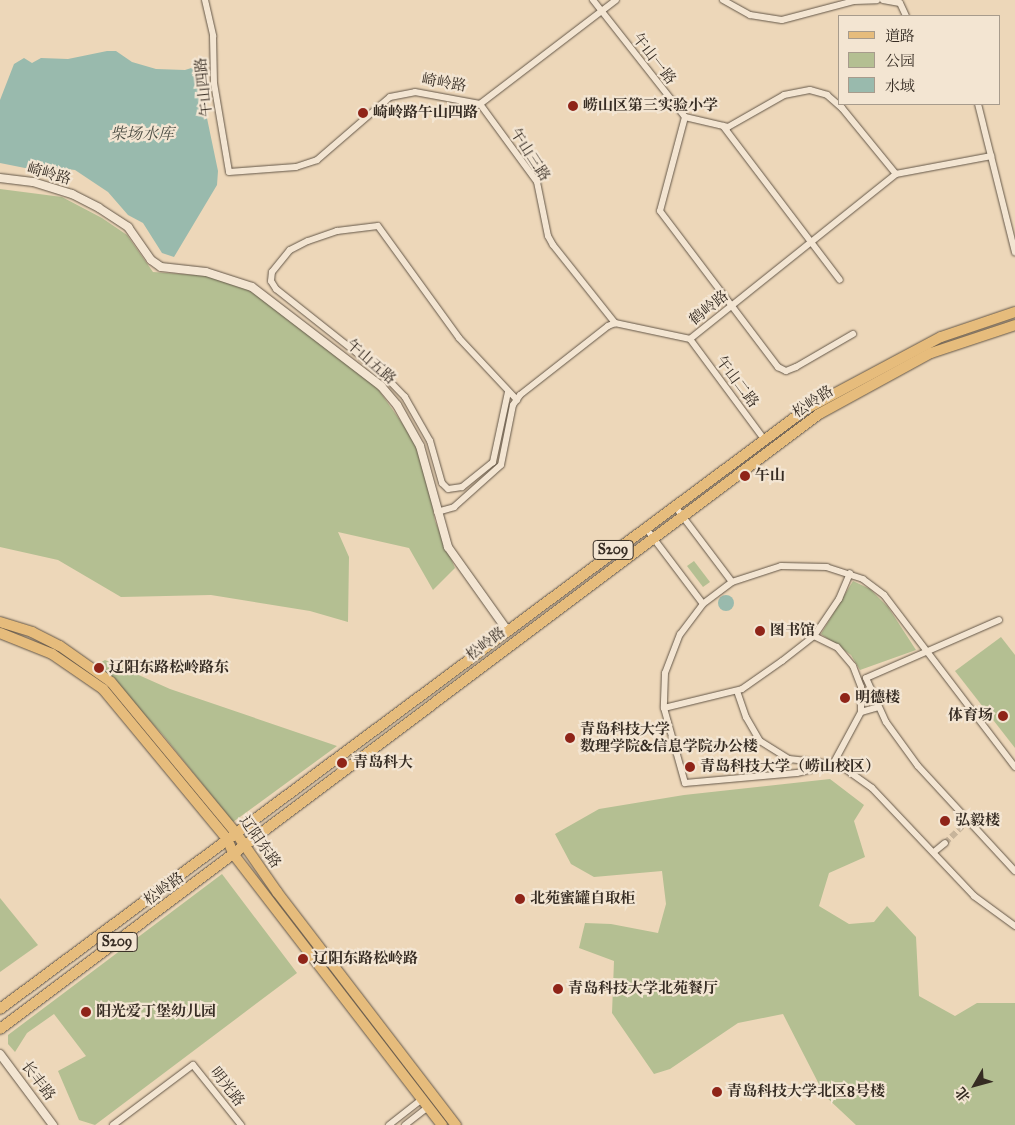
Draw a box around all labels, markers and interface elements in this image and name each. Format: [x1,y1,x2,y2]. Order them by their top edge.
legend [838,15,1000,105]
text: 道路 [885,27,915,45]
street label: 午山一路 [628,30,680,88]
text: 公园 [885,52,915,70]
street label: 午山四路 [192,56,216,118]
street label: 崎岭路 [420,71,468,95]
text: 水域 [885,77,915,95]
place label: 崂山区第三实验小学 [583,97,718,115]
marker: 崂山区第三实验小学 [567,100,579,112]
place label: 崎岭路午山四路 [373,104,478,122]
marker: 崎岭路午山四路 [357,107,369,119]
water label: 柴场水库 [110,124,174,144]
street label: 午山三路 [506,125,554,185]
street label: 崎岭路 [25,159,73,189]
street label: 鹤岭路 [686,287,732,329]
street label: 午山五路 [342,336,400,388]
street label: 午山二路 [712,353,762,411]
street label: 松岭路 [789,382,837,422]
place label: 午山 [755,467,785,485]
marker: 午山 [739,470,751,482]
road number: S209 [592,538,634,562]
place label: 图书馆 [770,622,815,640]
street label: 松岭路 [463,623,509,665]
marker: 图书馆 [754,625,766,637]
place label: 辽阳东路松岭路东 [109,659,229,677]
marker: 辽阳东路松岭路东 [93,662,105,674]
place label: 明德楼 [855,689,900,707]
marker: 明德楼 [839,692,851,704]
place label: 体育场 [948,707,993,725]
marker: 体育场 [997,710,1009,722]
place label: 青岛科技大学 数理学院&信息学院办公楼 [580,720,758,755]
marker: 青岛科技大学 数理学院&信息学院办公楼 [564,732,576,744]
place label: 青岛科大 [353,754,413,772]
marker: 青岛科大 [335,756,349,770]
place label: 青岛科技大学（崂山校区） [700,758,880,776]
marker: 青岛科技大学（崂山校区） [684,761,696,773]
street label: 辽阳东路 [235,812,285,872]
place label: 弘毅楼 [955,812,1000,830]
marker: 弘毅楼 [939,815,951,827]
street label: 松岭路 [141,868,187,910]
place label: 北苑蜜罐自取柜 [530,890,635,908]
marker: 北苑蜜罐自取柜 [514,893,526,905]
road number: S209 [96,930,138,954]
place label: 辽阳东路松岭路 [313,950,418,968]
marker: 辽阳东路松岭路 [297,953,309,965]
place label: 青岛科技大学北苑餐厅 [568,980,718,998]
marker: 青岛科技大学北苑餐厅 [552,983,564,995]
place label: 阳光爱丁堡幼儿园 [96,1003,216,1021]
marker: 阳光爱丁堡幼儿园 [80,1006,92,1018]
street label: 长丰路 [17,1058,59,1104]
north arrow [950,1060,1000,1110]
street label: 明光路 [206,1064,248,1110]
place label: 青岛科技大学北区8号楼 [727,1083,885,1101]
text: 北 [952,1084,974,1105]
marker: 青岛科技大学北区8号楼 [711,1086,723,1098]

